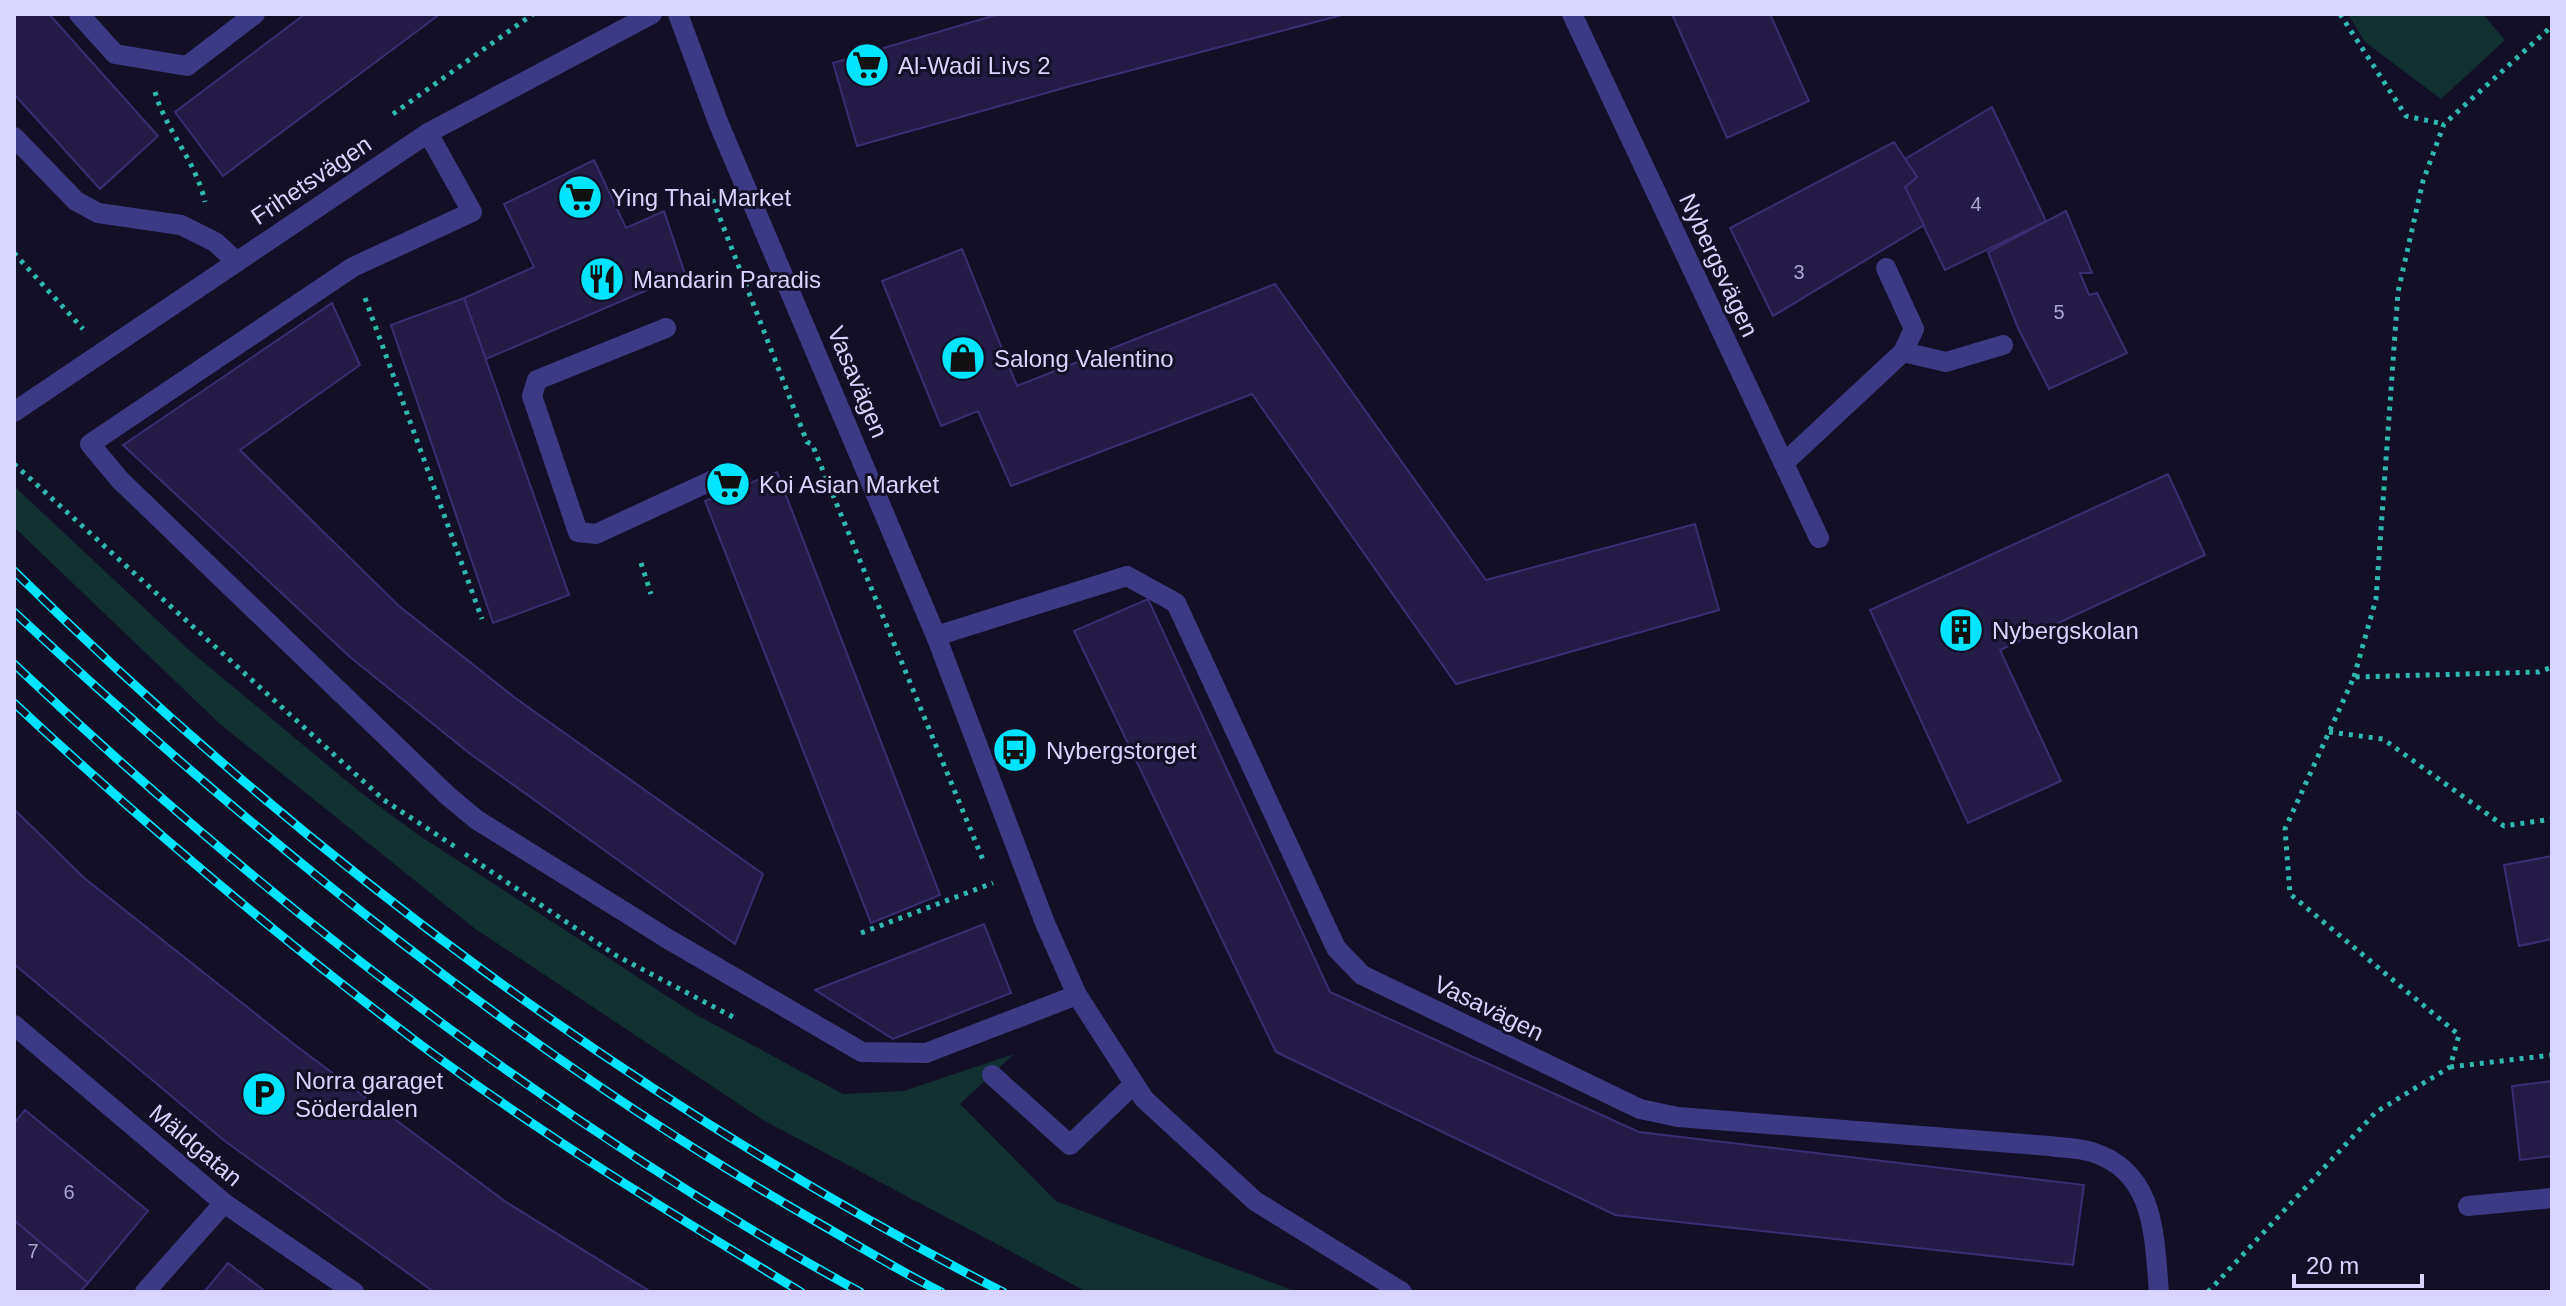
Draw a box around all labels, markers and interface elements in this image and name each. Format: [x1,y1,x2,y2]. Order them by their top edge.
supermarket icon: Al-Wadi Livs 2 [843,41,891,89]
place label: Al-Wadi Livs 2 [898,52,1050,79]
street label: Frihetsvägen [246,130,376,230]
supermarket icon: Ying Thai Market [556,173,604,221]
place label: Ying Thai Market [611,184,791,211]
street label: Nybergsvägen [1674,189,1764,341]
house number: 4 [1970,193,1982,215]
restaurant icon: Mandarin Paradis [578,255,626,303]
house number: 3 [1793,261,1805,283]
place label: Mandarin Paradis [633,266,821,293]
house number: 5 [2053,301,2065,323]
street label: Vasavägen [822,322,894,442]
shop icon: Salong Valentino [939,334,987,382]
place label: Salong Valentino [994,345,1174,372]
supermarket icon: Koi Asian Market [704,460,752,508]
place label: Koi Asian Market [759,471,939,498]
building icon: Nybergskolan [1937,606,1985,654]
place label: Nybergskolan [1992,617,2139,644]
bus stop icon: Nybergstorget [991,726,1039,774]
place label: Nybergstorget [1046,737,1197,764]
street label: Vasavägen [1430,970,1548,1046]
place label: Norra garaget Söderdalen [295,1067,443,1122]
parking icon: Norra garaget Söderdalen [240,1070,288,1118]
street label: Mäldgatan [144,1099,248,1191]
house number: 6 [63,1181,75,1203]
scale bar [2294,1238,2422,1288]
house number: 7 [27,1240,39,1262]
text: 20 m [2306,1252,2359,1279]

